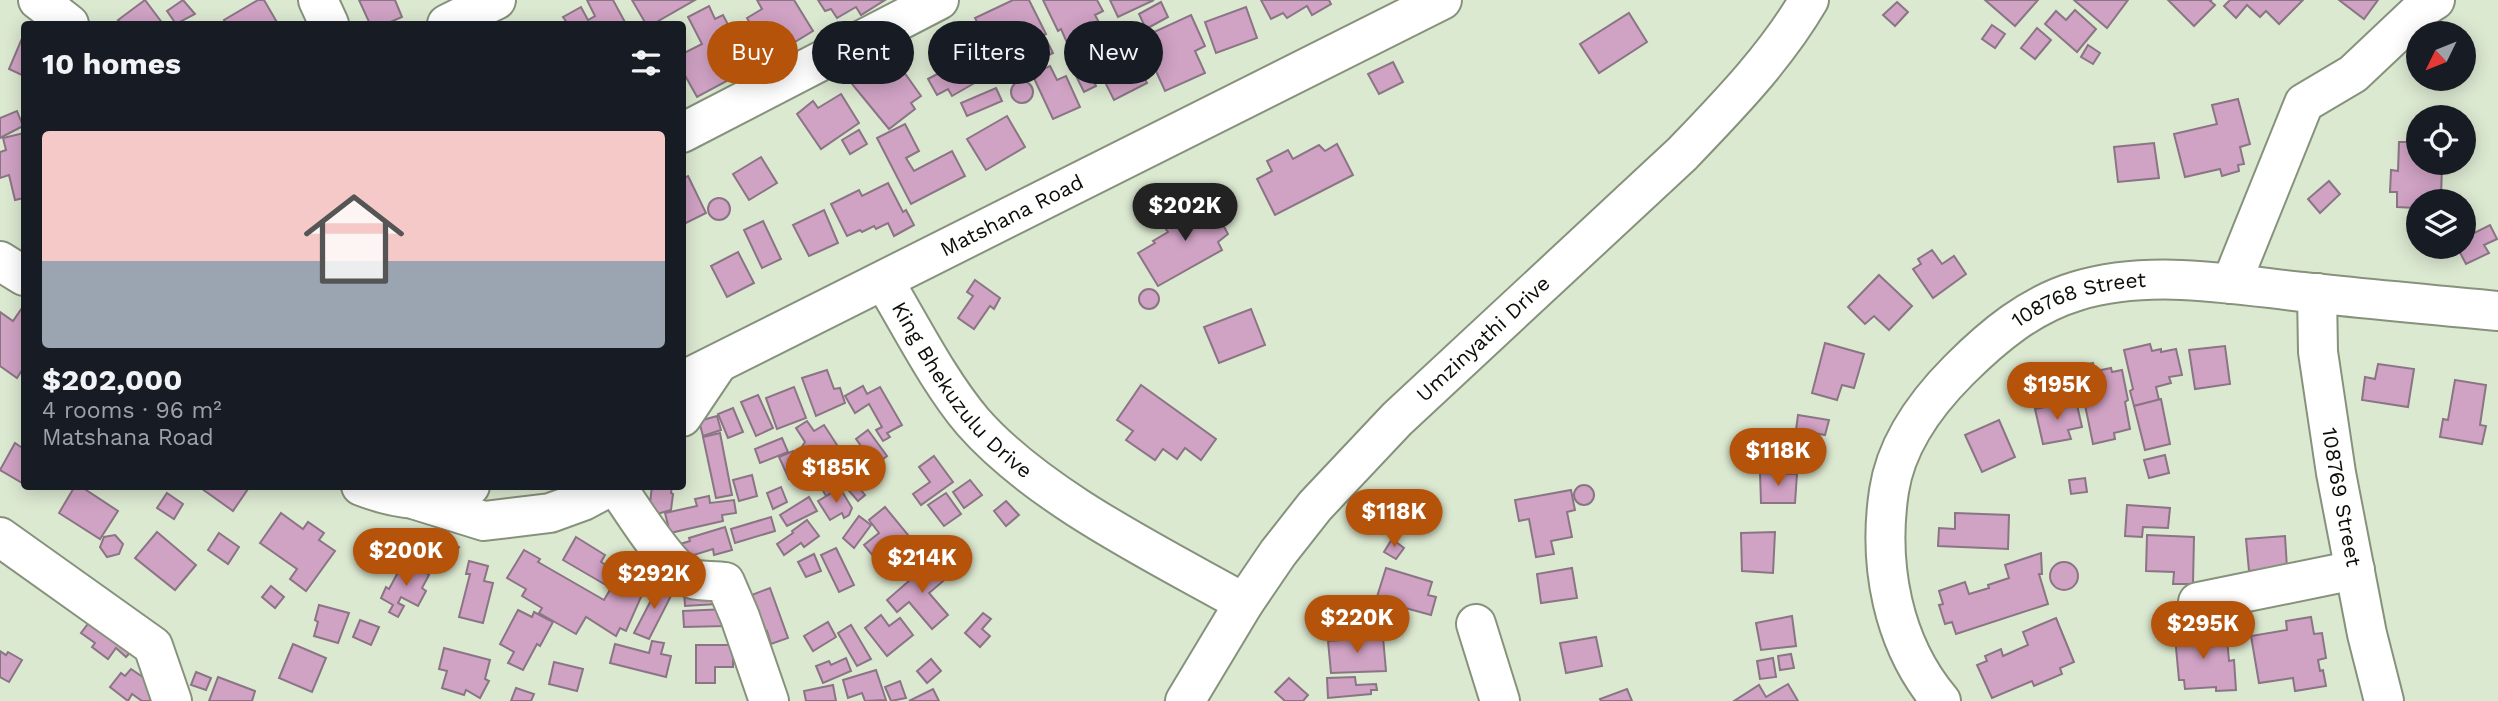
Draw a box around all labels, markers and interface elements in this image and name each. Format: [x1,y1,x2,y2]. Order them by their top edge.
chip: Buy [707,21,798,84]
chip: Rent [812,21,914,84]
chip: Filters [928,21,1050,84]
chip: New [1064,21,1163,84]
north arrow [2406,21,2476,91]
map controls [2406,21,2476,259]
icon: filters [627,44,665,82]
text: 10 homes [42,46,181,81]
button: locate [2406,105,2476,175]
street label: Matshana Road [936,169,1087,262]
icon: home [291,176,417,302]
pin: $202K [1136,184,1234,243]
button: layers [2406,189,2476,259]
text: $202K [1149,192,1221,219]
street label: 108768 Street [2006,267,2147,332]
street label: Umzinyathi Drive [1411,270,1555,407]
street label: King Bhekuzulu Drive [887,297,1037,483]
text: $202,000 [42,362,183,397]
pin: $195K [2008,362,2106,422]
text: $195K [2023,371,2091,398]
text: 4 rooms · 96 m² [42,397,222,424]
text: Matshana Road [42,424,214,451]
street label: 108769 Street [2317,426,2367,569]
pin: $118K [1729,428,1827,488]
text: $118K [1746,437,1810,464]
pin: $185K [787,446,885,505]
text: $185K [802,454,870,481]
pin: $118K [1345,490,1443,549]
text: $118K [1362,498,1426,525]
pin: $200K [357,528,455,588]
pin: $214K [873,536,971,595]
text: $200K [369,537,443,564]
text: $214K [887,544,957,571]
pin: $292K [605,552,703,611]
text: $292K [618,560,690,587]
pin: $220K [1308,596,1406,655]
pin: $295K [2154,602,2252,661]
text: $220K [1321,604,1393,631]
text: $295K [2167,610,2239,637]

